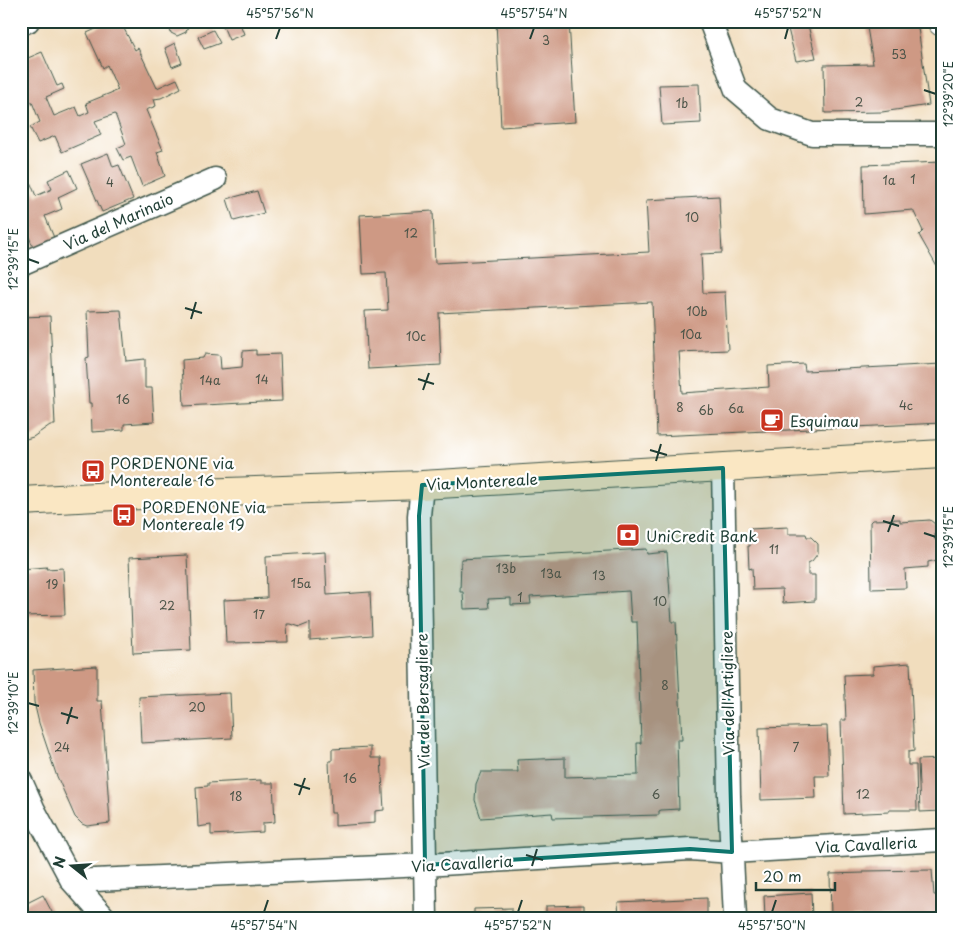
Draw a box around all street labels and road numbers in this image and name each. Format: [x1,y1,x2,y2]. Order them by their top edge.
street label: Via del Marinaio [59,186,177,256]
street label: Via Montereale [426,467,538,495]
street label: Via dell'Artigliere [714,630,740,756]
street label: Via del Bersagliere [409,633,435,769]
street label: Via Cavalleria [815,830,918,858]
street label: Via Cavalleria [411,849,514,877]

